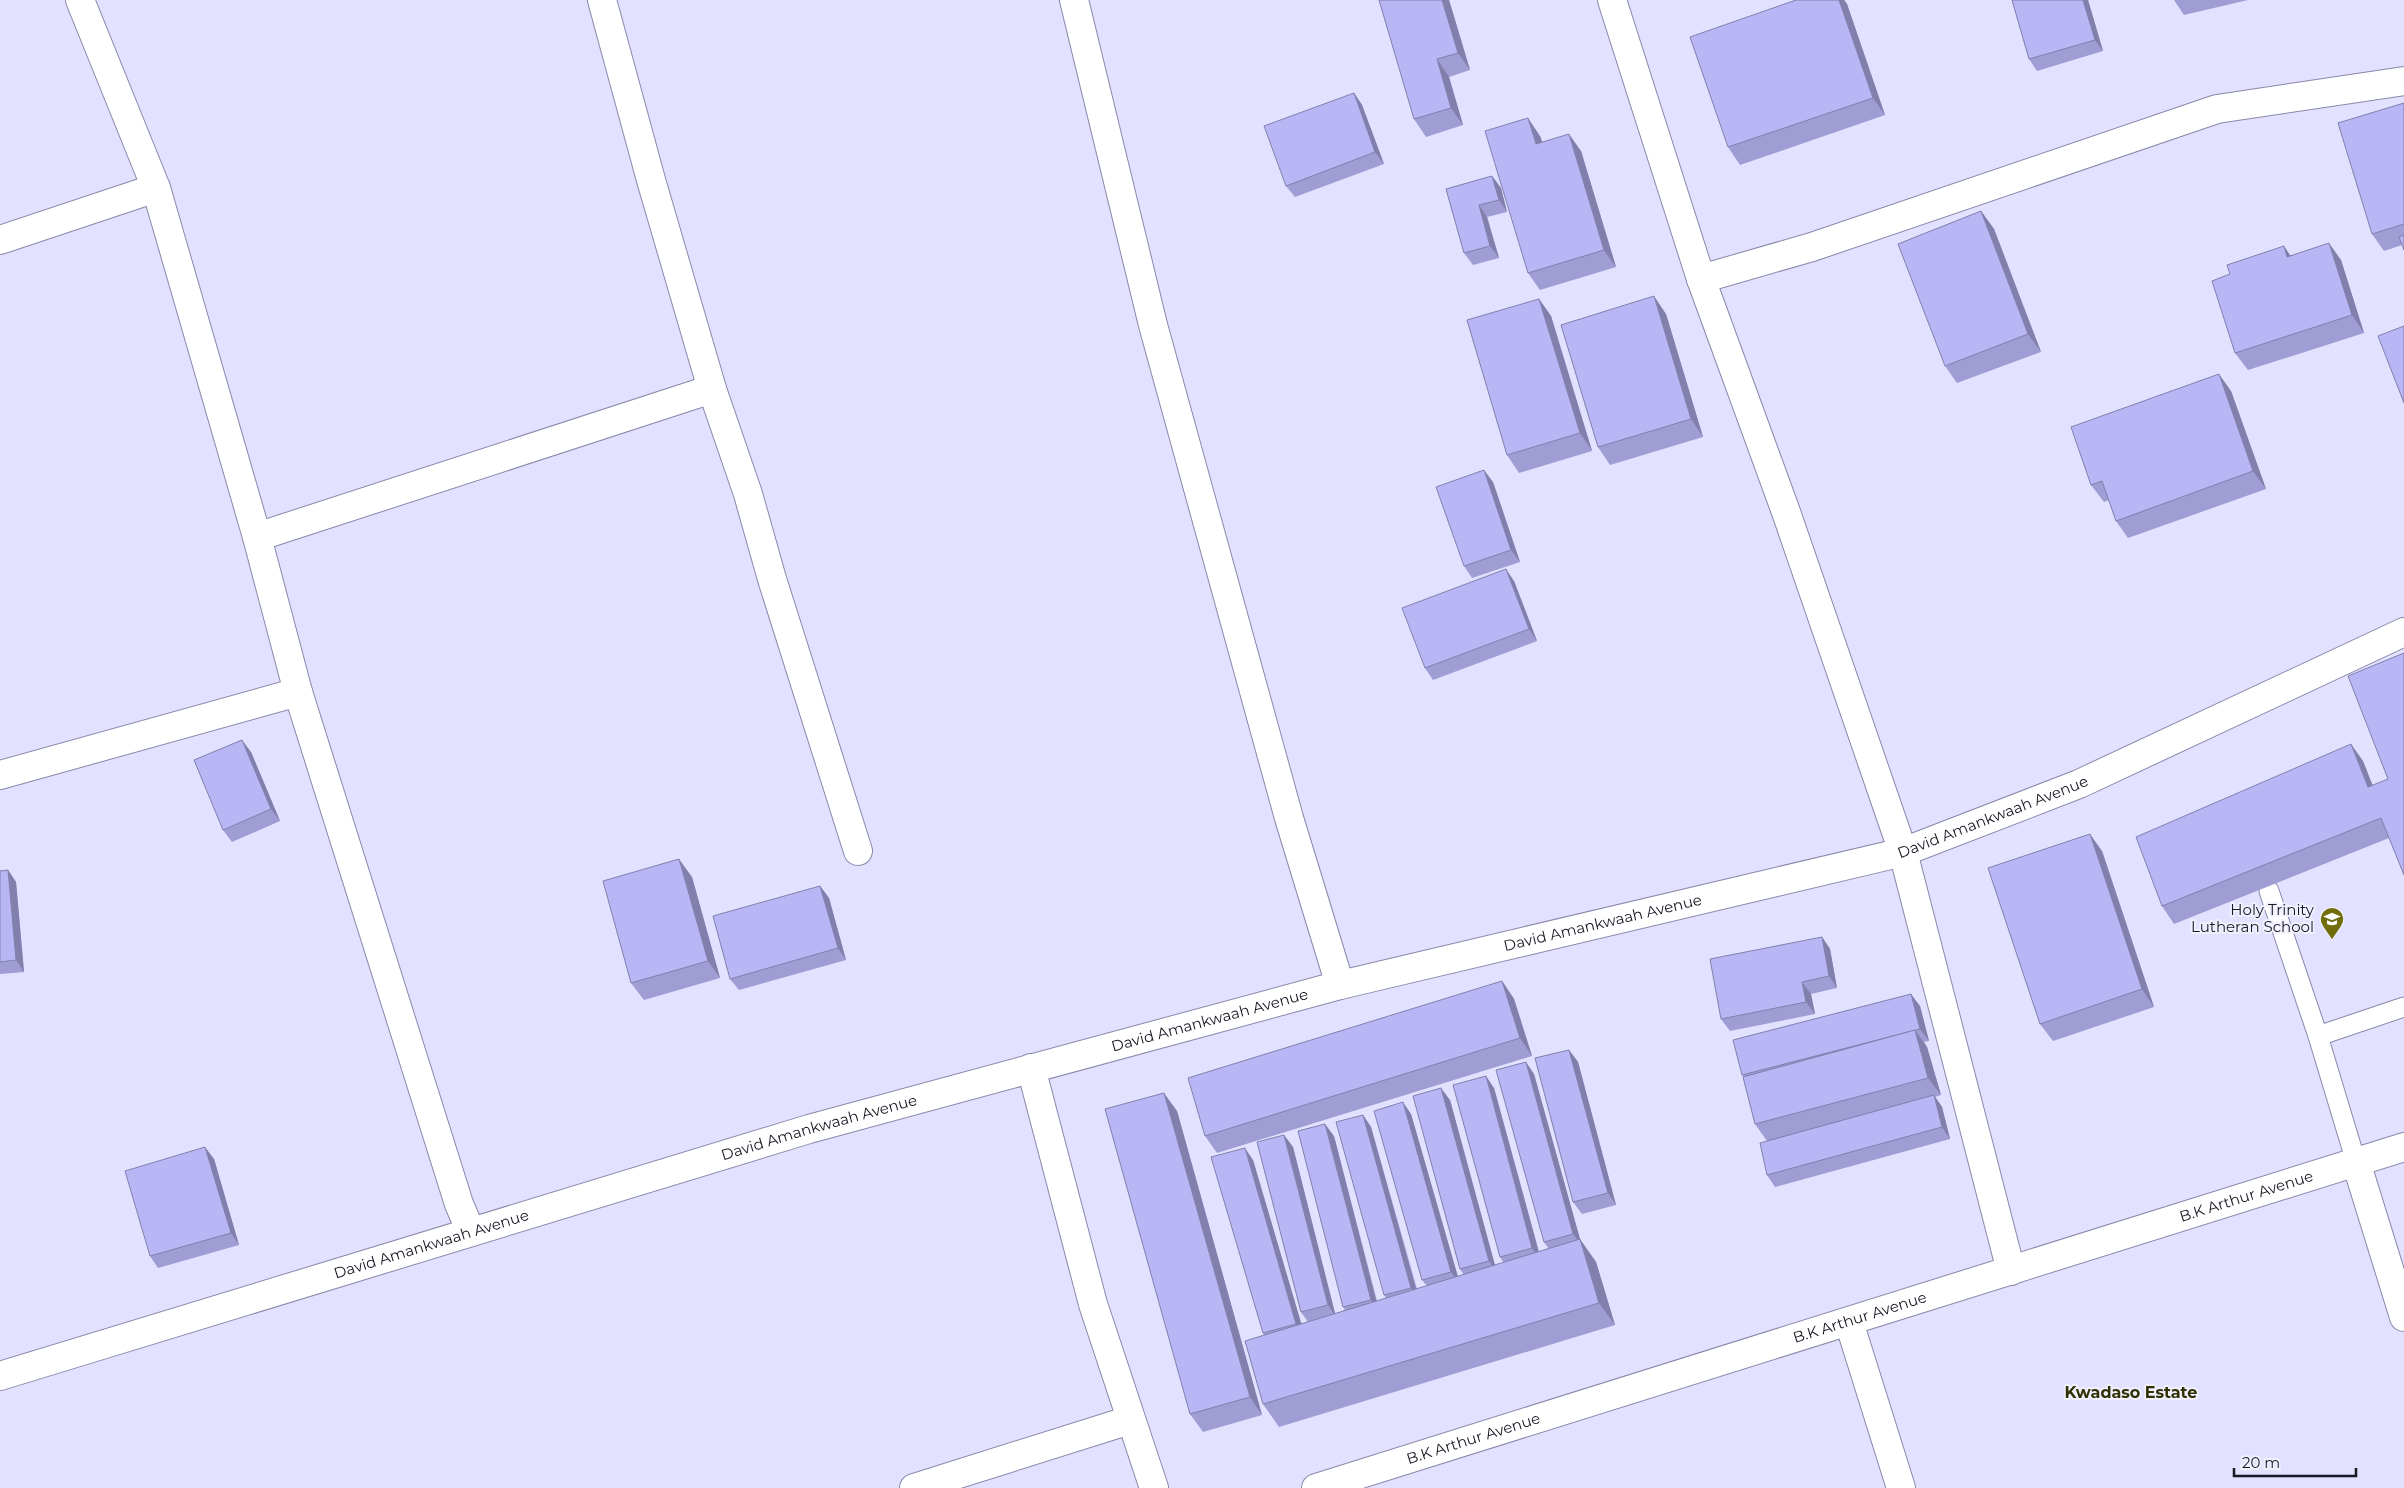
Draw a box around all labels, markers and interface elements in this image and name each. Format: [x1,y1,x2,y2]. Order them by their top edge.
street label: David Amankwaah Avenue [1895,771,2091,862]
street label: David Amankwaah Avenue [1502,890,1704,955]
place label: Holy Trinity Lutheran School [2191,900,2315,936]
school or university icon: Holy Trinity Lutheran School [2319,906,2345,940]
street label: David Amankwaah Avenue [1109,984,1310,1056]
street label: David Amankwaah Avenue [719,1090,919,1164]
street label: B.K Arthur Avenue [2177,1166,2315,1226]
street label: David Amankwaah Avenue [331,1205,531,1283]
street label: B.K Arthur Avenue [1791,1287,1929,1347]
district label: Kwadaso Estate [2065,1383,2197,1402]
street label: B.K Arthur Avenue [1404,1408,1542,1468]
scale bar [2234,1446,2356,1478]
text: 20 m [2242,1453,2280,1472]

